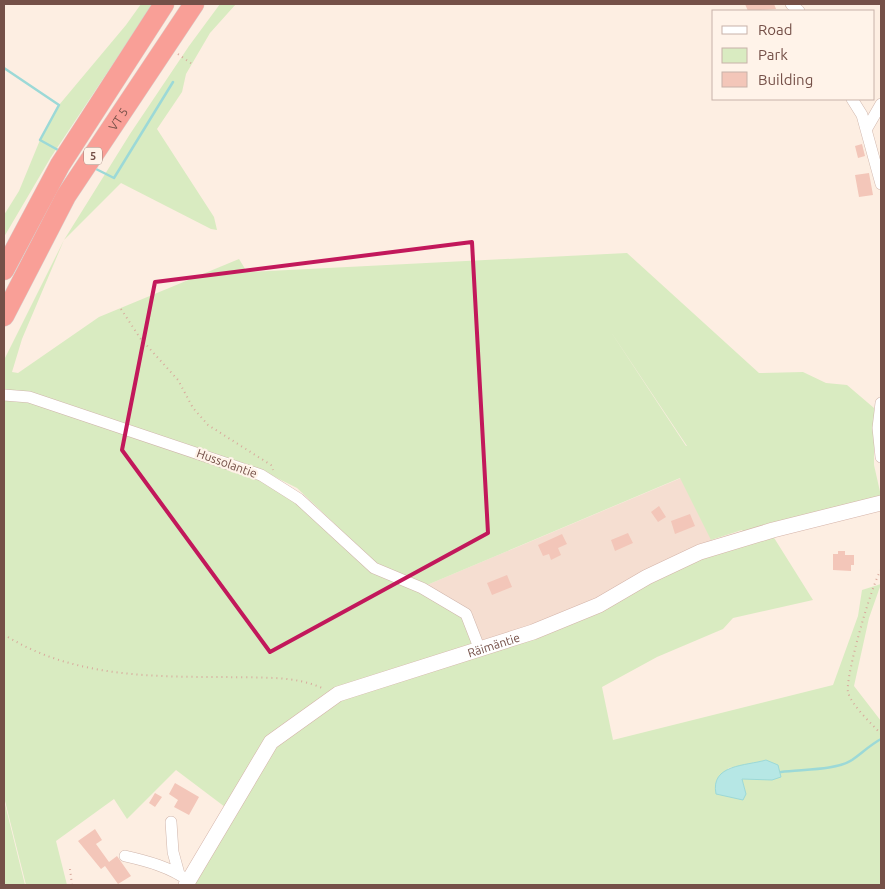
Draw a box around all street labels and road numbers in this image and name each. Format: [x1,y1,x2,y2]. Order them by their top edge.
street label: VT 5 [105,105,130,132]
road number: 5 [84,148,102,164]
street label: Hussolantie [195,446,259,480]
street label: Räimäntie [466,630,521,659]

